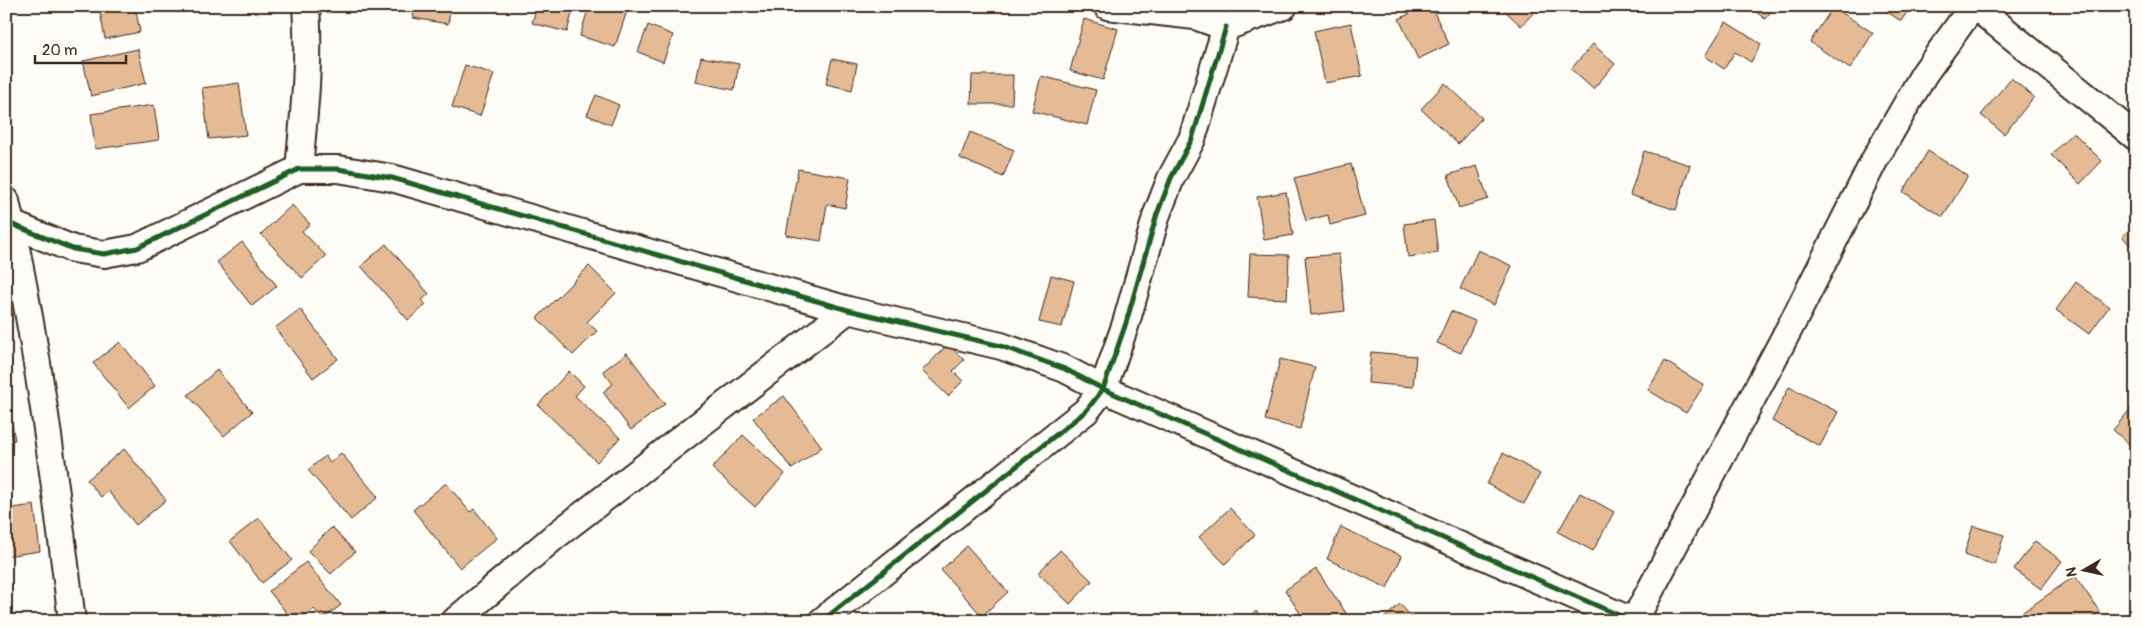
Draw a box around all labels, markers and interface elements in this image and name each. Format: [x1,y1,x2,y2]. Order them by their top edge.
scale bar [35,32,126,64]
text: 20 m [42,41,77,60]
north arrow [2060,544,2110,594]
text: N [2063,566,2081,578]

